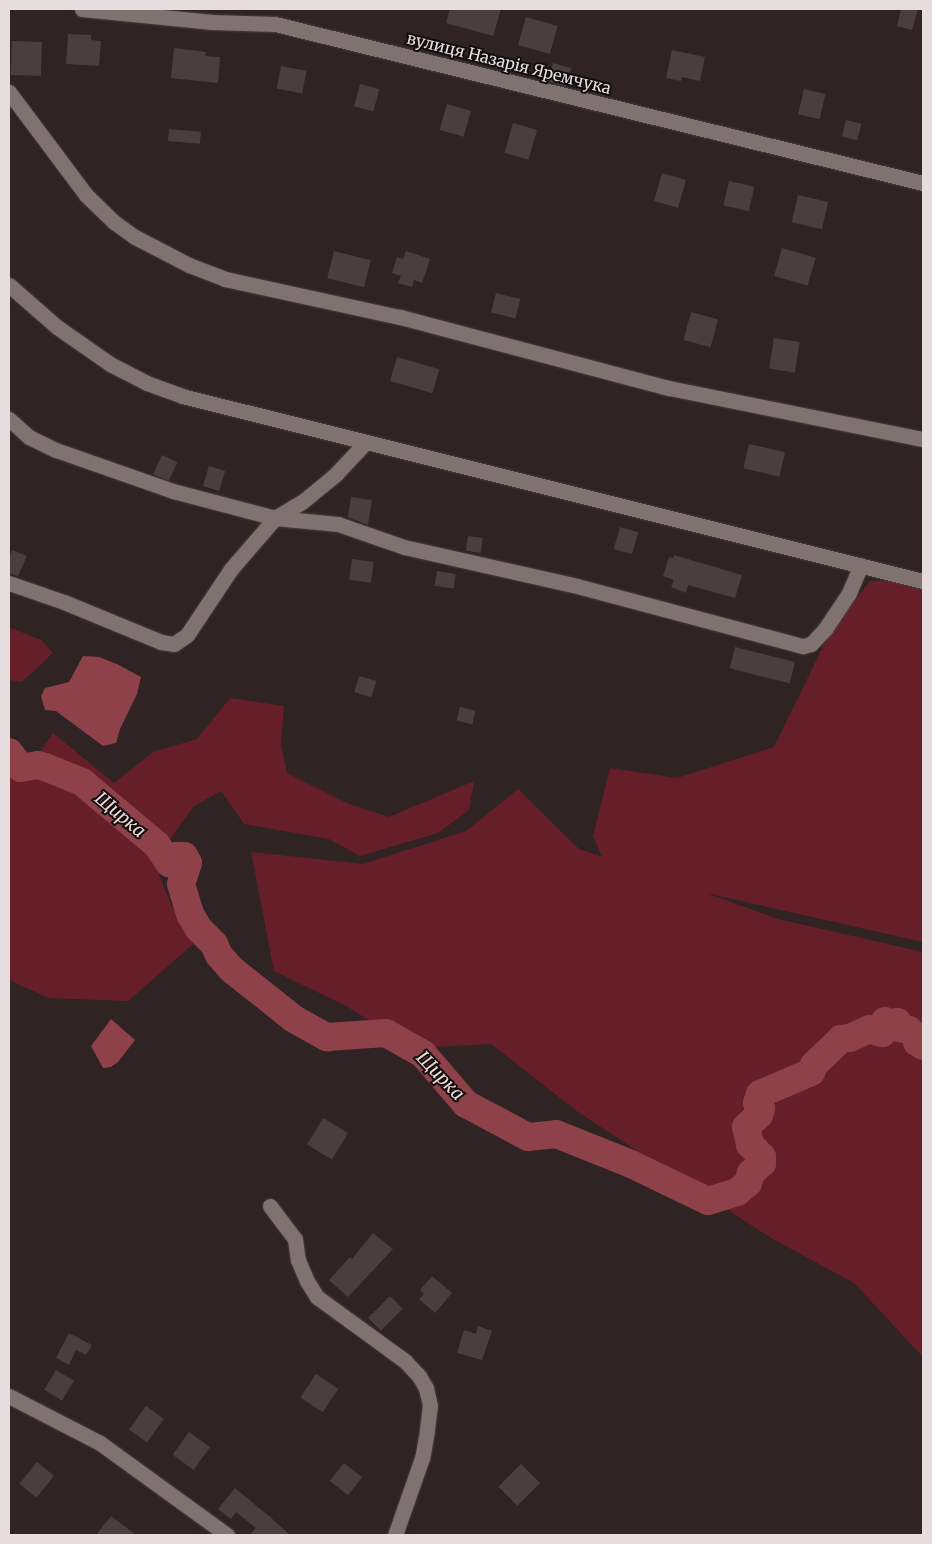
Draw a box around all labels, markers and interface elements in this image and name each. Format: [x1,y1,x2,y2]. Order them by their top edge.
street label: вулиця Назарія Яремчука [405,28,613,98]
water label: Щирка [90,788,150,842]
water label: Щирка [412,1047,468,1105]

